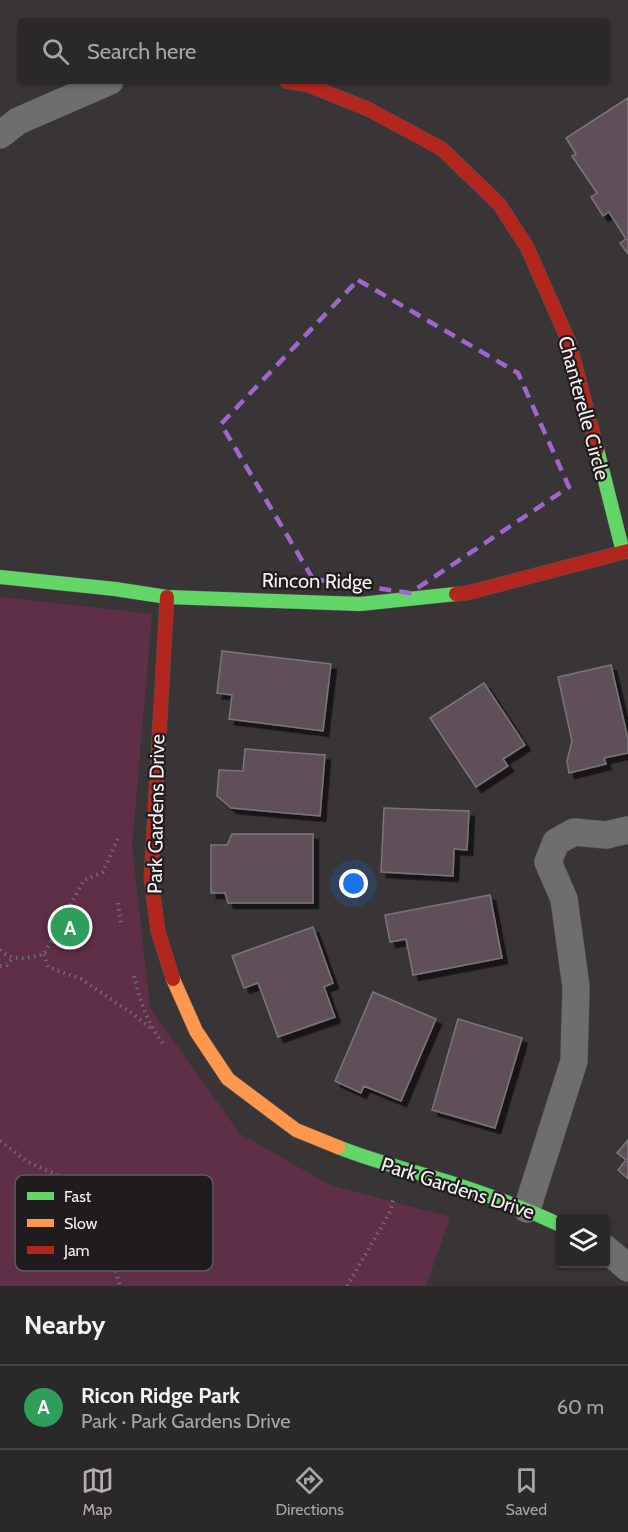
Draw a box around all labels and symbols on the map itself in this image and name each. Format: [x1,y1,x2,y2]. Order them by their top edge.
street label: Chanterelle Circle [553,333,615,483]
street label: Rincon Ridge [262,568,372,594]
street label: Park Gardens Drive [143,734,169,894]
your location [339,869,368,898]
pin: A [50,904,90,950]
street label: Park Gardens Drive [378,1152,538,1224]
legend [15,1175,213,1271]
text: Fast [64,1187,92,1206]
text: Slow [64,1214,98,1233]
text: Jam [63,1241,90,1260]

